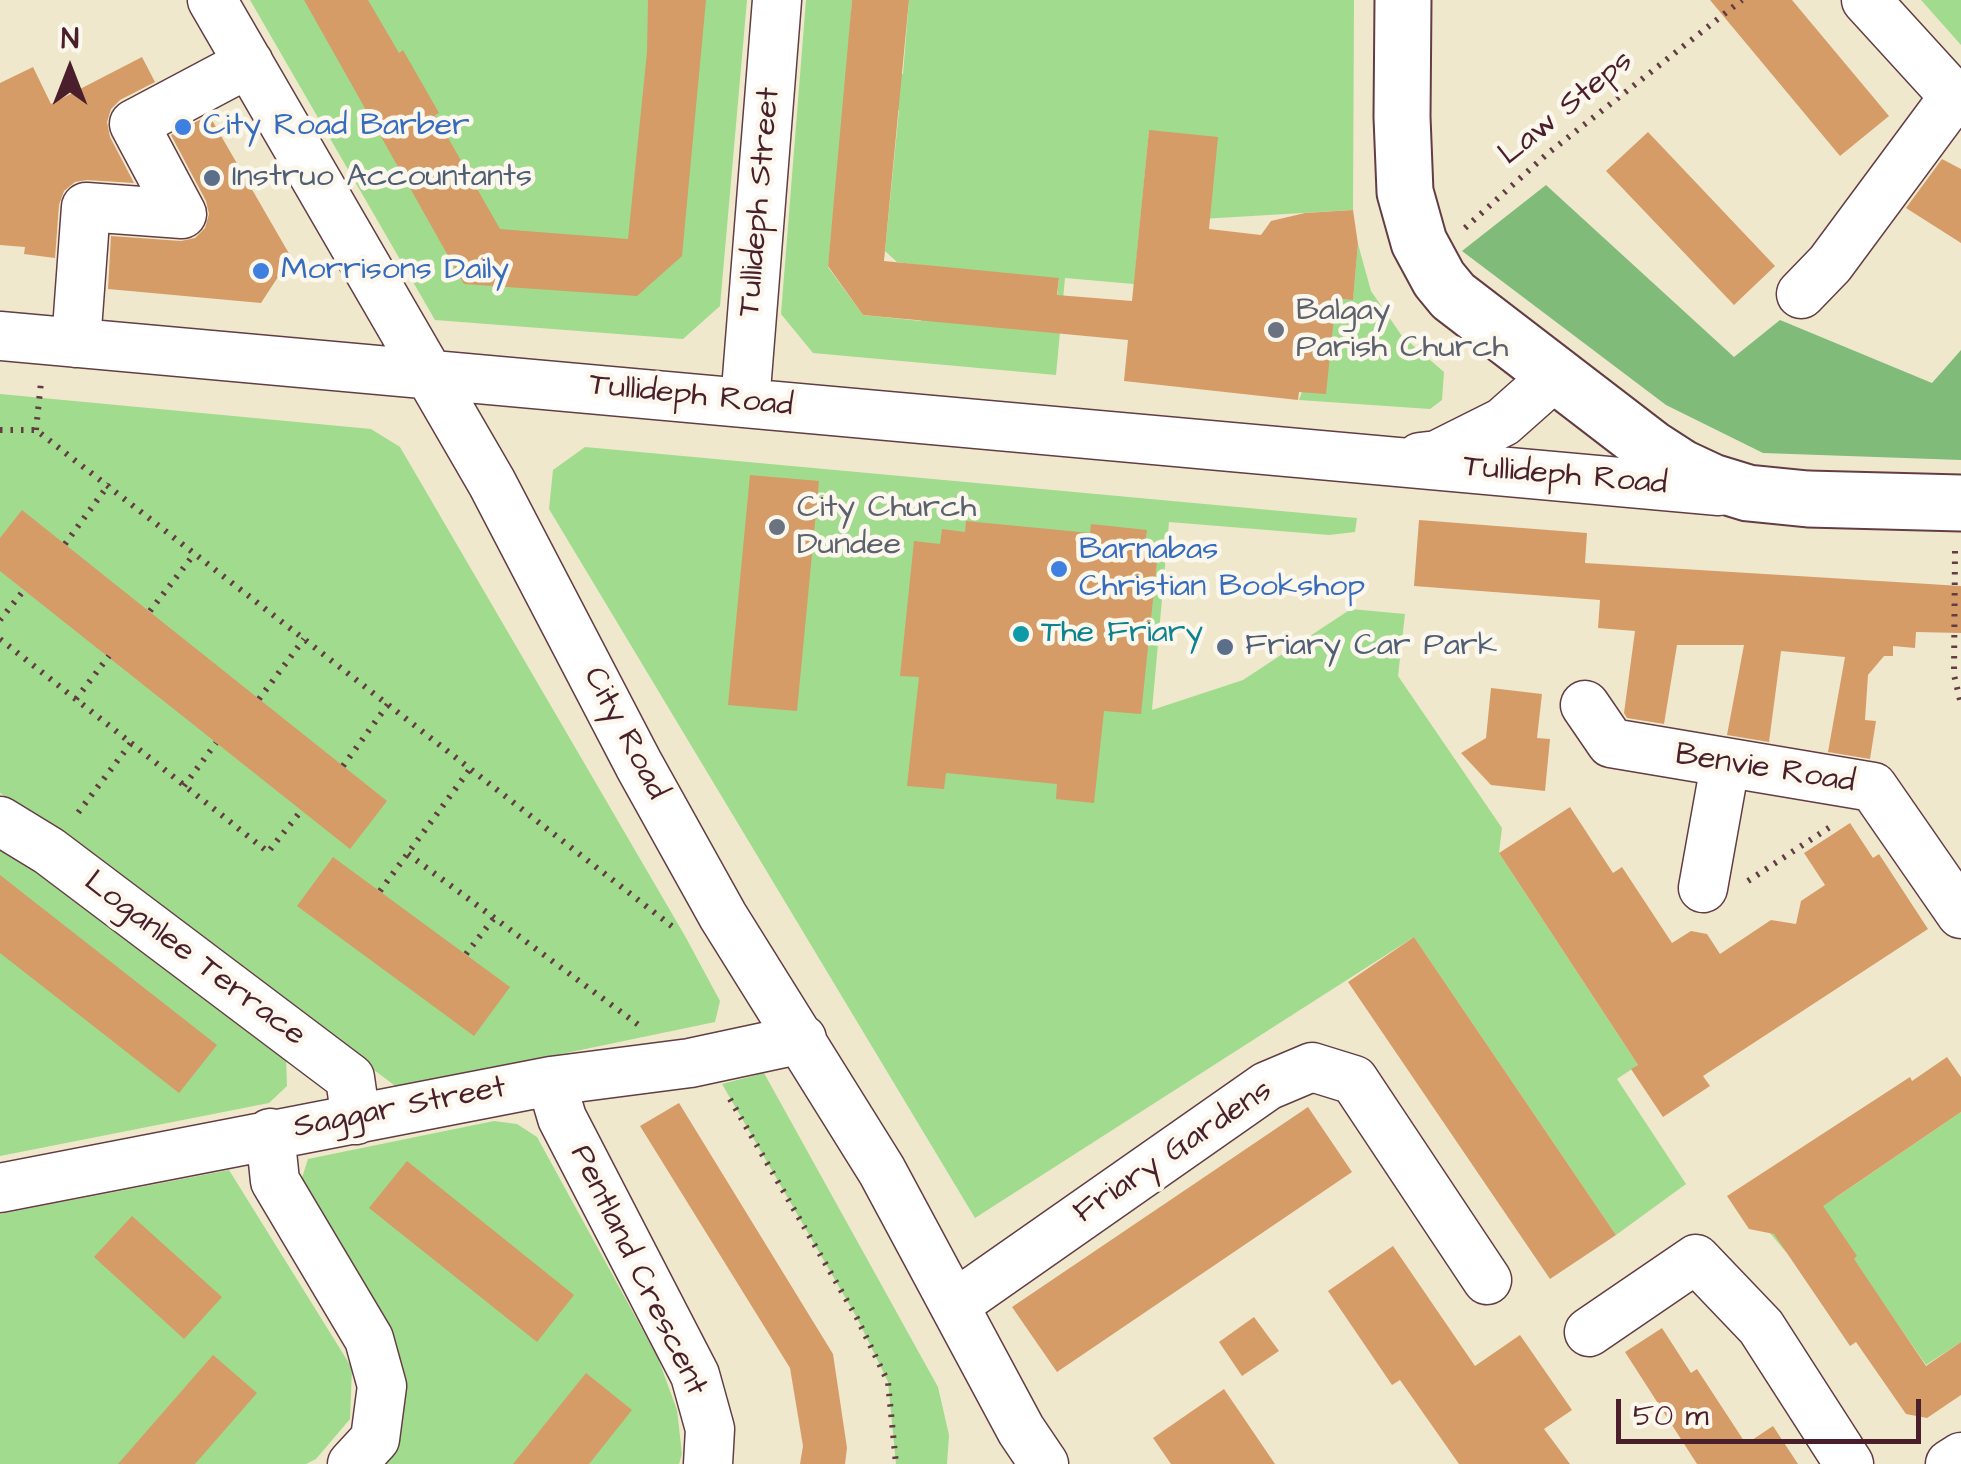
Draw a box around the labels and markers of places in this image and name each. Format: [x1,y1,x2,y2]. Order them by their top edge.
place label: City Road Barber [203,108,470,146]
marker: City Road Barber [172,116,194,138]
place label: Instruo Accountants [232,159,532,197]
marker: Instruo Accountants [201,167,223,189]
place label: Morrisons Daily [281,252,509,290]
marker: Morrisons Daily [250,260,272,282]
place label: Balgay Parish Church [1296,293,1508,368]
marker: Balgay Parish Church [1265,319,1287,341]
place label: City Church Dundee [797,490,976,565]
marker: City Church Dundee [766,516,788,538]
place label: Barnabas Christian Bookshop [1079,532,1365,607]
marker: Barnabas Christian Bookshop [1048,558,1070,580]
place label: The Friary [1041,615,1203,653]
marker: The Friary [1010,623,1032,645]
place label: Friary Car Park [1245,628,1497,666]
marker: Friary Car Park [1214,636,1236,658]

